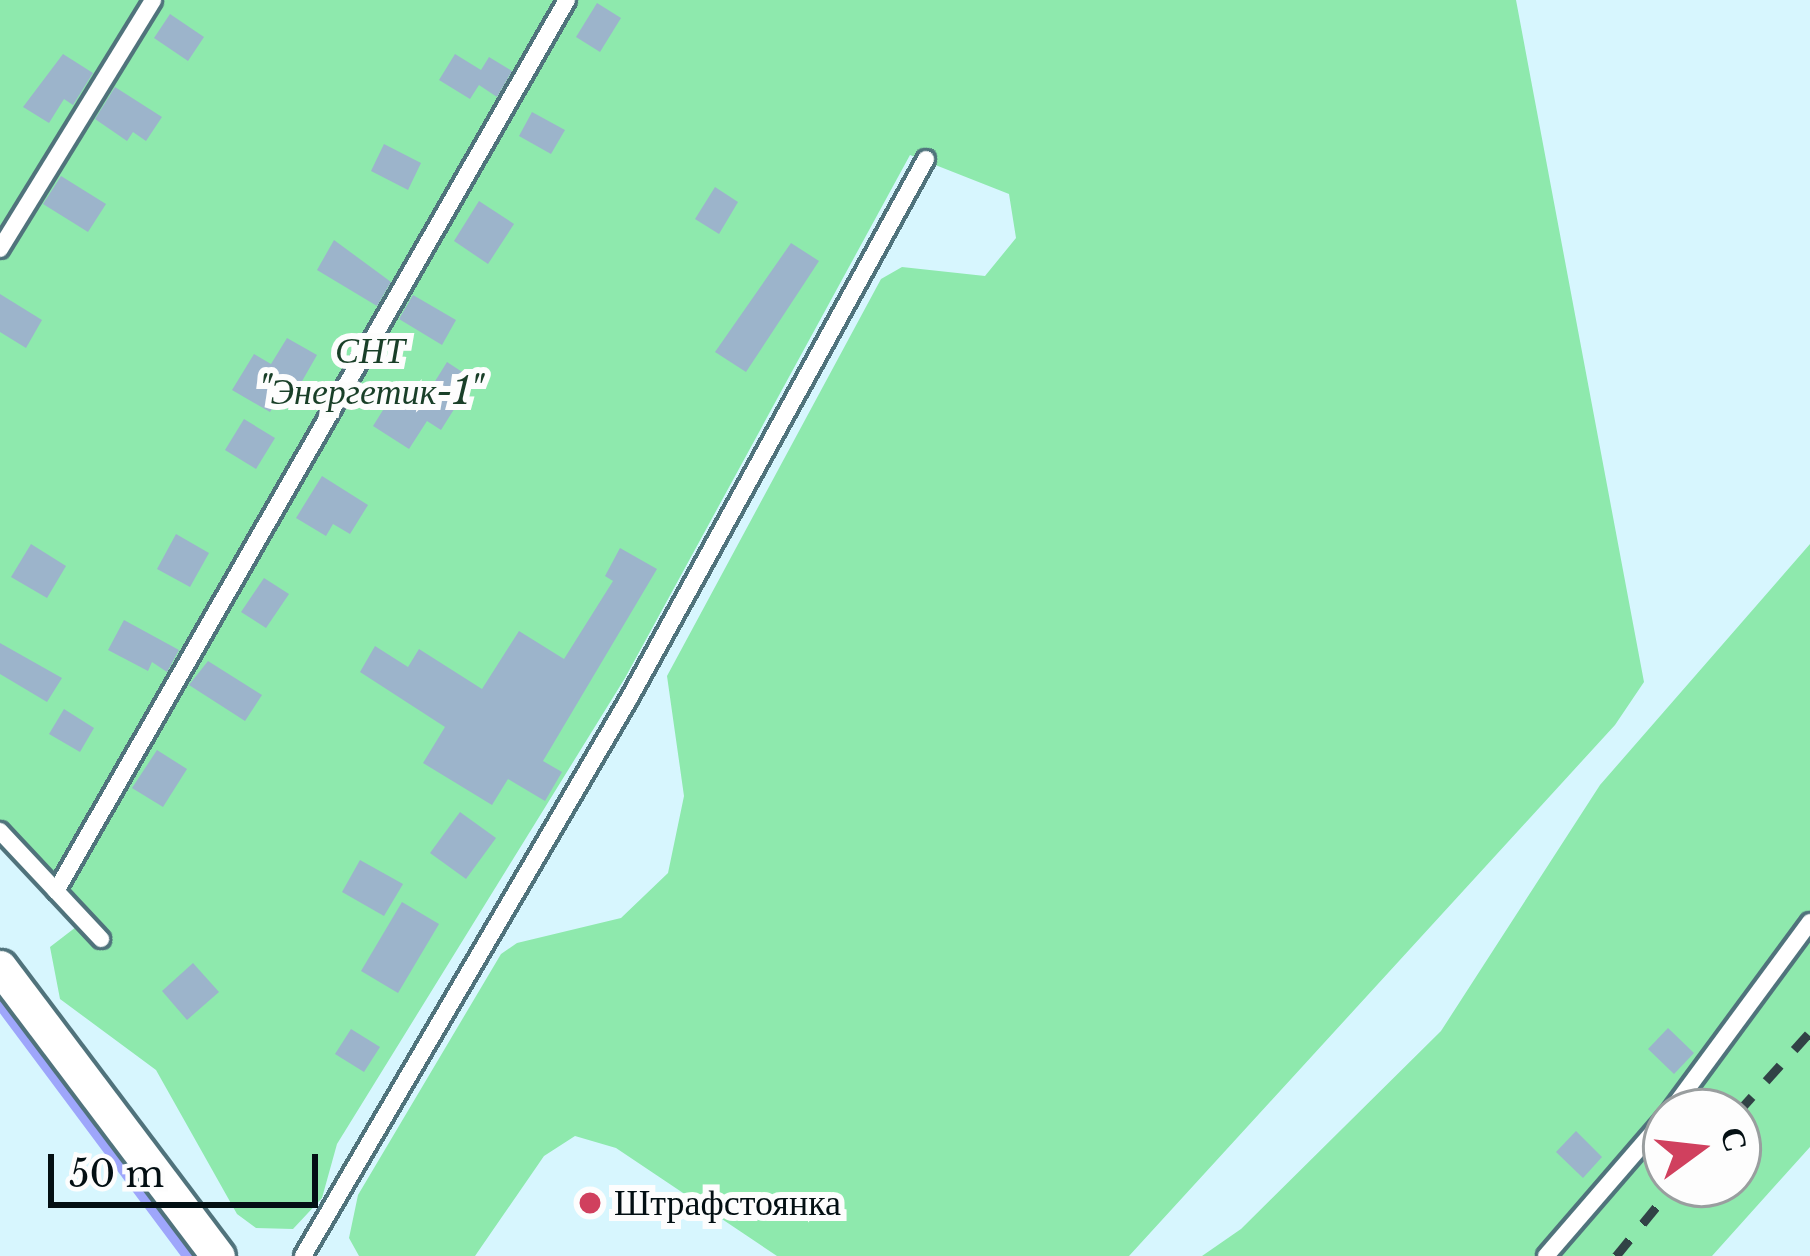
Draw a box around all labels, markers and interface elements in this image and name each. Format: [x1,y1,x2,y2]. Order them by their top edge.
park label: СНТ "Энергетик-1" [258,328,482,413]
north arrow [1642,1088,1762,1208]
text: С [1711,1123,1757,1156]
scale bar [54,1130,324,1204]
text: 50 m [69,1152,164,1197]
place label: Штрафстоянка [614,1181,841,1225]
marker: Штрафстоянка [577,1190,603,1216]

